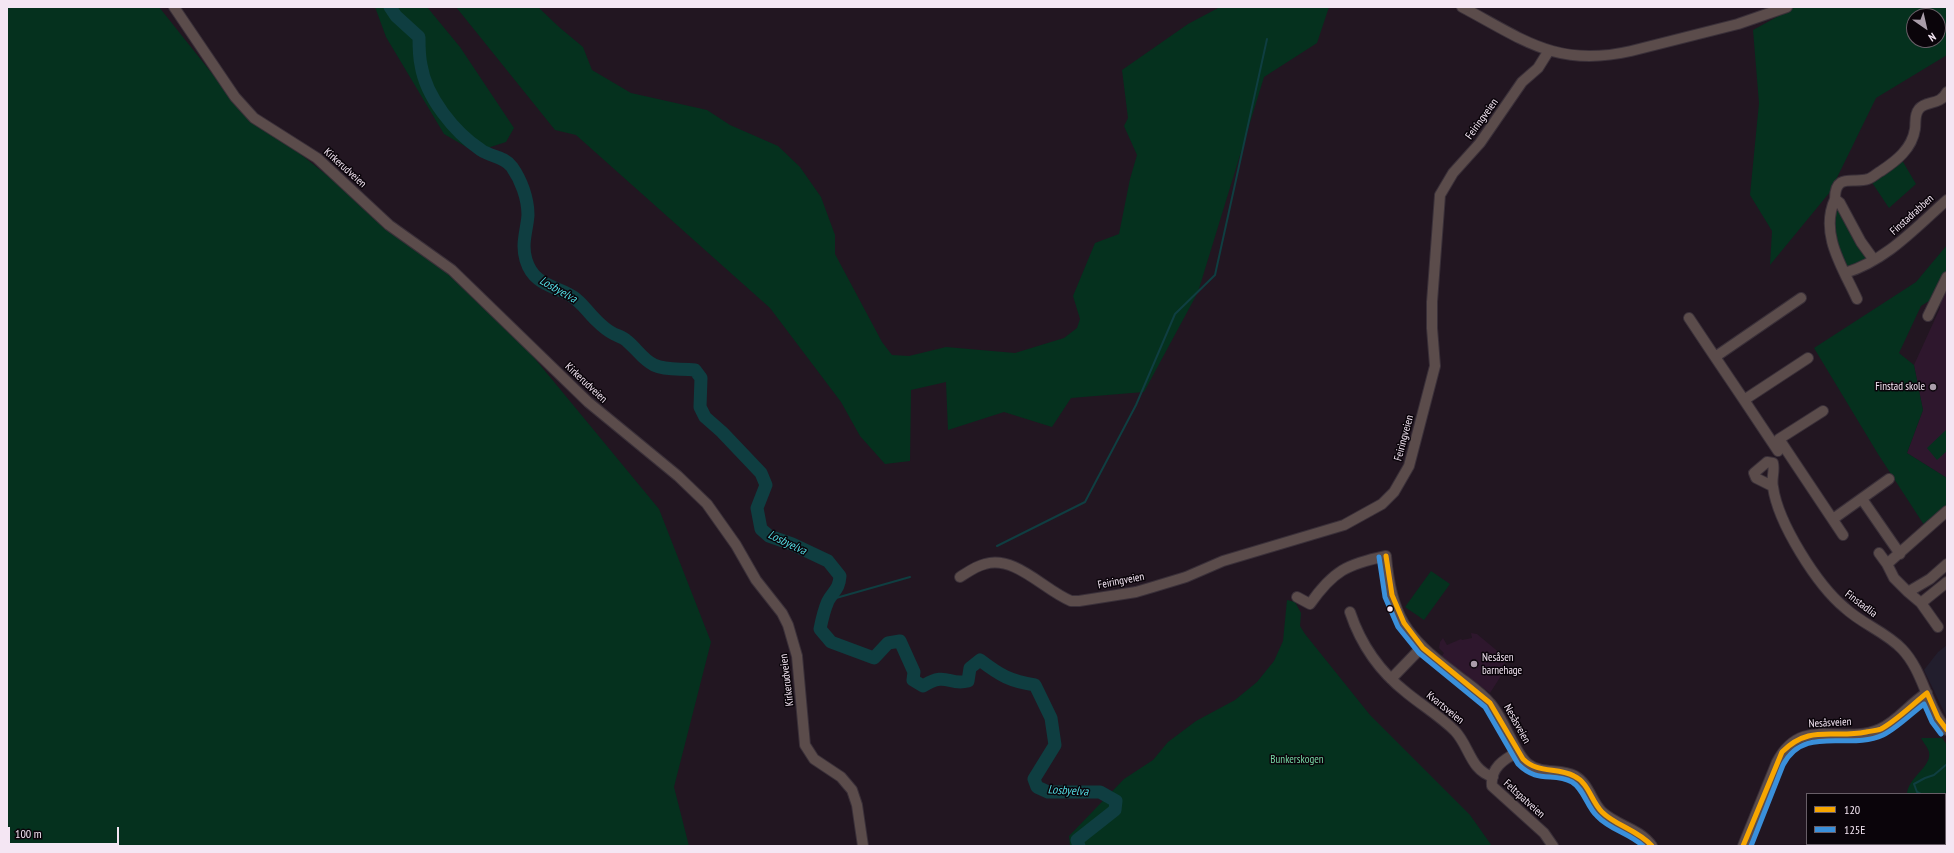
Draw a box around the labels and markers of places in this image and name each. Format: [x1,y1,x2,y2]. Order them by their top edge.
place label: Finstad skole [1875,380,1925,394]
marker: Finstad skole [1928,382,1938,392]
unlabelled marker [1385,604,1395,614]
place label: Nesåsen barnehage [1482,651,1522,677]
marker: Nesåsen barnehage [1469,659,1479,669]

